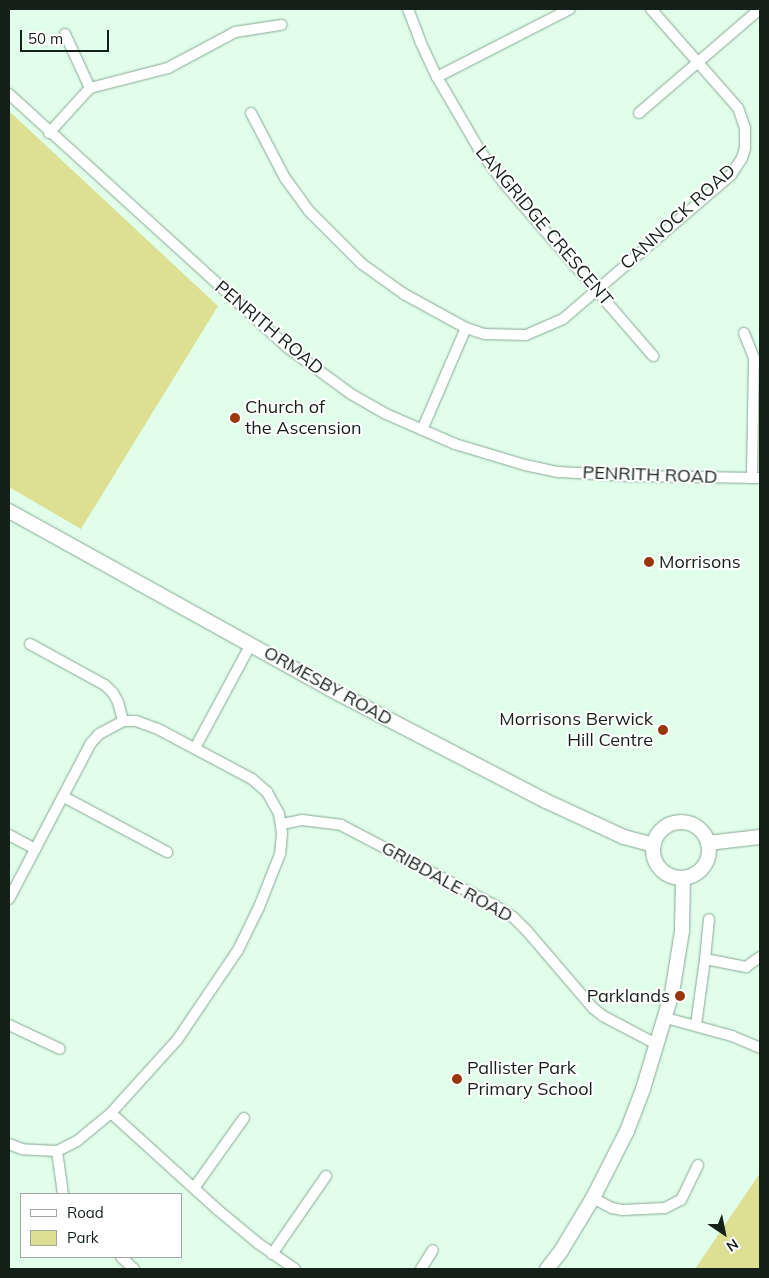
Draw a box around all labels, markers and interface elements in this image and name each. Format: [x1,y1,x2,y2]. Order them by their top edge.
scale bar [22,20,111,52]
text: 50 m [28,29,63,48]
street label: LANGRIDGE CRESCENT [471,142,617,310]
street label: CANNOCK ROAD [616,160,740,274]
street label: PENRITH ROAD [210,276,328,380]
place label: Church of the Ascension [245,397,361,439]
marker: Church of the Ascension [229,412,241,424]
street label: PENRITH ROAD [582,462,718,488]
place label: Morrisons [659,551,741,573]
marker: Morrisons [643,556,655,568]
street label: ORMESBY ROAD [260,642,396,730]
place label: Morrisons Berwick Hill Centre [499,709,653,752]
marker: Morrisons Berwick Hill Centre [657,724,669,736]
street label: GRIBDALE ROAD [378,837,516,927]
place label: Parklands [587,985,670,1007]
marker: Parklands [674,990,686,1002]
place label: Pallister Park Primary School [467,1058,593,1100]
marker: Pallister Park Primary School [451,1073,463,1085]
legend [20,1193,182,1258]
text: Road [67,1203,104,1222]
north arrow [699,1208,749,1258]
text: Park [67,1228,99,1247]
text: N [723,1235,742,1256]

